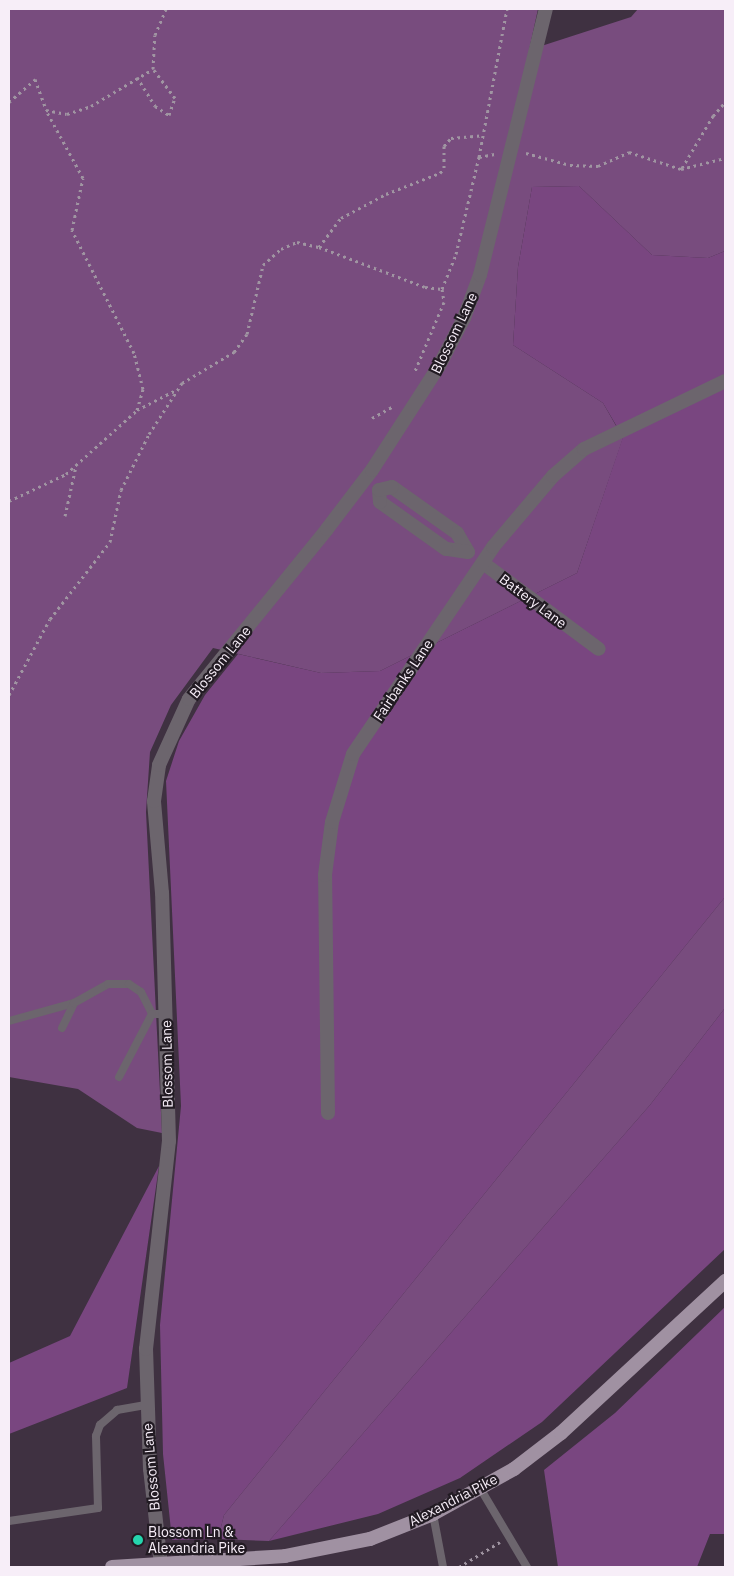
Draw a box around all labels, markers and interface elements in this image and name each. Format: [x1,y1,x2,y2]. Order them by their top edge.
street label: Blossom Lane [427,290,481,376]
street label: Battery Lane [496,570,570,632]
street label: Blossom Lane [186,623,254,701]
street label: Fairbanks Lane [370,636,436,724]
street label: Blossom Lane [158,1020,176,1108]
street label: Blossom Lane [139,1423,163,1511]
street label: Alexandria Pike [406,1470,500,1530]
place label: Blossom Ln & Alexandria Pike [148,1524,245,1556]
marker: Blossom Ln & Alexandria Pike [132,1534,144,1546]

